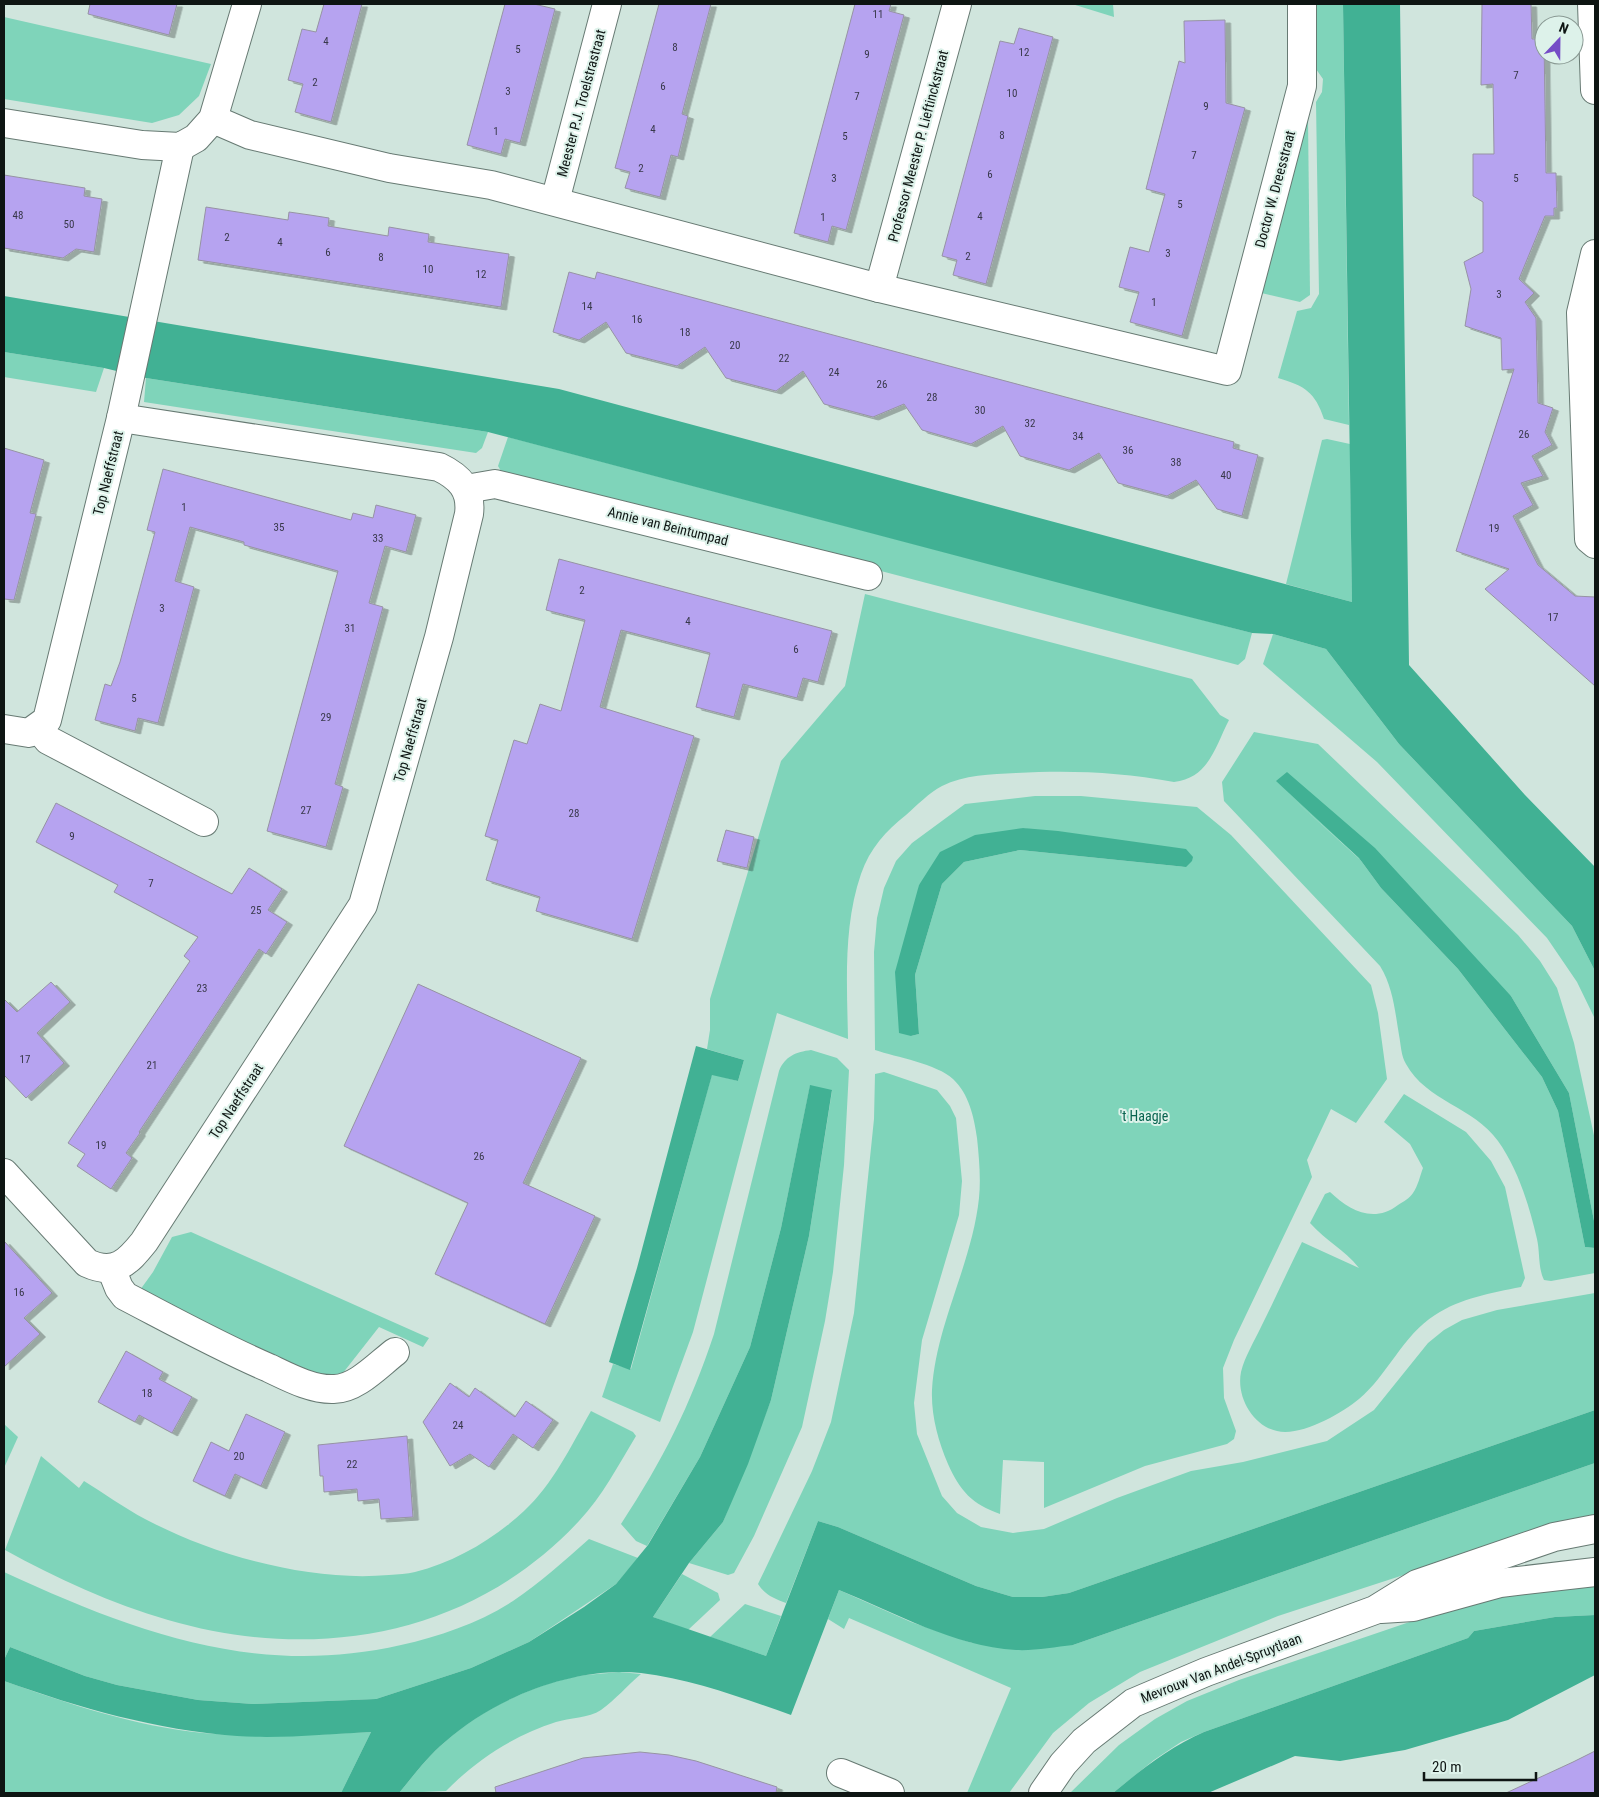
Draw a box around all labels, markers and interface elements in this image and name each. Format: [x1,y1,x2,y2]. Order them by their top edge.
house number: 11 [873,8,883,21]
north arrow [1534,15,1584,65]
text: N [1557,19,1571,37]
street label: Meester P.J. Troelstrastraat [554,28,608,178]
house number: 4 [323,35,329,48]
house number: 8 [672,41,678,54]
house number: 5 [515,43,521,56]
house number: 12 [1019,46,1029,59]
house number: 9 [864,48,870,61]
street label: Professor Meester P. Lieftinckstraat [885,48,951,244]
house number: 7 [1513,69,1519,82]
house number: 2 [312,76,318,89]
house number: 6 [660,80,666,93]
house number: 3 [505,85,511,98]
house number: 10 [1007,87,1017,100]
house number: 7 [854,90,860,103]
house number: 9 [1203,100,1209,113]
house number: 4 [650,123,656,136]
house number: 1 [493,125,499,138]
house number: 8 [999,129,1005,142]
street label: Doctor W. Dreesstraat [1252,129,1298,249]
house number: 5 [842,130,848,143]
house number: 7 [1191,149,1197,162]
house number: 2 [638,162,644,175]
house number: 6 [987,168,993,181]
house number: 3 [831,172,837,185]
house number: 5 [1513,172,1519,185]
house number: 5 [1177,198,1183,211]
house number: 48 [13,209,23,222]
house number: 4 [977,210,983,223]
house number: 1 [820,211,826,224]
house number: 50 [64,218,74,231]
house number: 2 [224,231,230,244]
house number: 4 [277,236,283,249]
house number: 6 [325,246,331,259]
house number: 3 [1165,247,1171,260]
house number: 2 [965,250,971,263]
house number: 8 [378,251,384,264]
house number: 10 [423,263,433,276]
house number: 12 [476,268,486,281]
house number: 3 [1496,288,1502,301]
house number: 1 [1151,296,1157,309]
house number: 14 [582,300,593,313]
house number: 16 [632,313,642,326]
house number: 18 [680,326,690,339]
house number: 20 [730,339,740,352]
house number: 22 [779,352,789,365]
house number: 24 [829,366,840,379]
house number: 26 [877,378,887,391]
house number: 28 [927,391,937,404]
house number: 30 [975,404,985,417]
house number: 32 [1025,417,1035,430]
house number: 26 [1519,428,1529,441]
street label: Top Naeffstraat [90,429,126,517]
house number: 34 [1073,430,1084,443]
house number: 36 [1123,444,1133,457]
house number: 38 [1171,456,1181,469]
house number: 40 [1221,469,1231,482]
house number: 1 [181,501,187,514]
street label: Annie van Beintumpad [606,503,730,549]
house number: 35 [274,521,284,534]
house number: 19 [1489,522,1499,535]
house number: 33 [373,532,383,545]
house number: 2 [579,584,585,597]
house number: 3 [159,602,165,615]
house number: 17 [1548,611,1558,624]
house number: 4 [685,615,691,628]
house number: 31 [345,622,355,635]
house number: 6 [793,643,799,656]
house number: 5 [131,692,137,705]
street label: Top Naeffstraat [390,696,430,784]
house number: 29 [321,711,331,724]
house number: 27 [301,804,311,817]
house number: 28 [569,807,579,820]
house number: 9 [69,830,75,843]
house number: 7 [148,877,154,890]
house number: 25 [251,904,261,917]
house number: 23 [197,982,207,995]
house number: 17 [20,1053,30,1066]
house number: 21 [147,1059,157,1072]
street label: Top Naeffstraat [206,1060,266,1142]
park label: 't Haagje [1120,1108,1169,1124]
house number: 19 [96,1139,106,1152]
house number: 26 [474,1150,484,1163]
house number: 16 [14,1286,24,1299]
house number: 18 [142,1387,152,1400]
house number: 24 [453,1419,464,1432]
house number: 20 [234,1450,244,1463]
house number: 22 [347,1458,357,1471]
street label: Mevrouw Van Andel-Spruytlaan [1138,1630,1304,1706]
scale bar [1424,1750,1536,1782]
text: 20 m [1432,1758,1462,1776]

